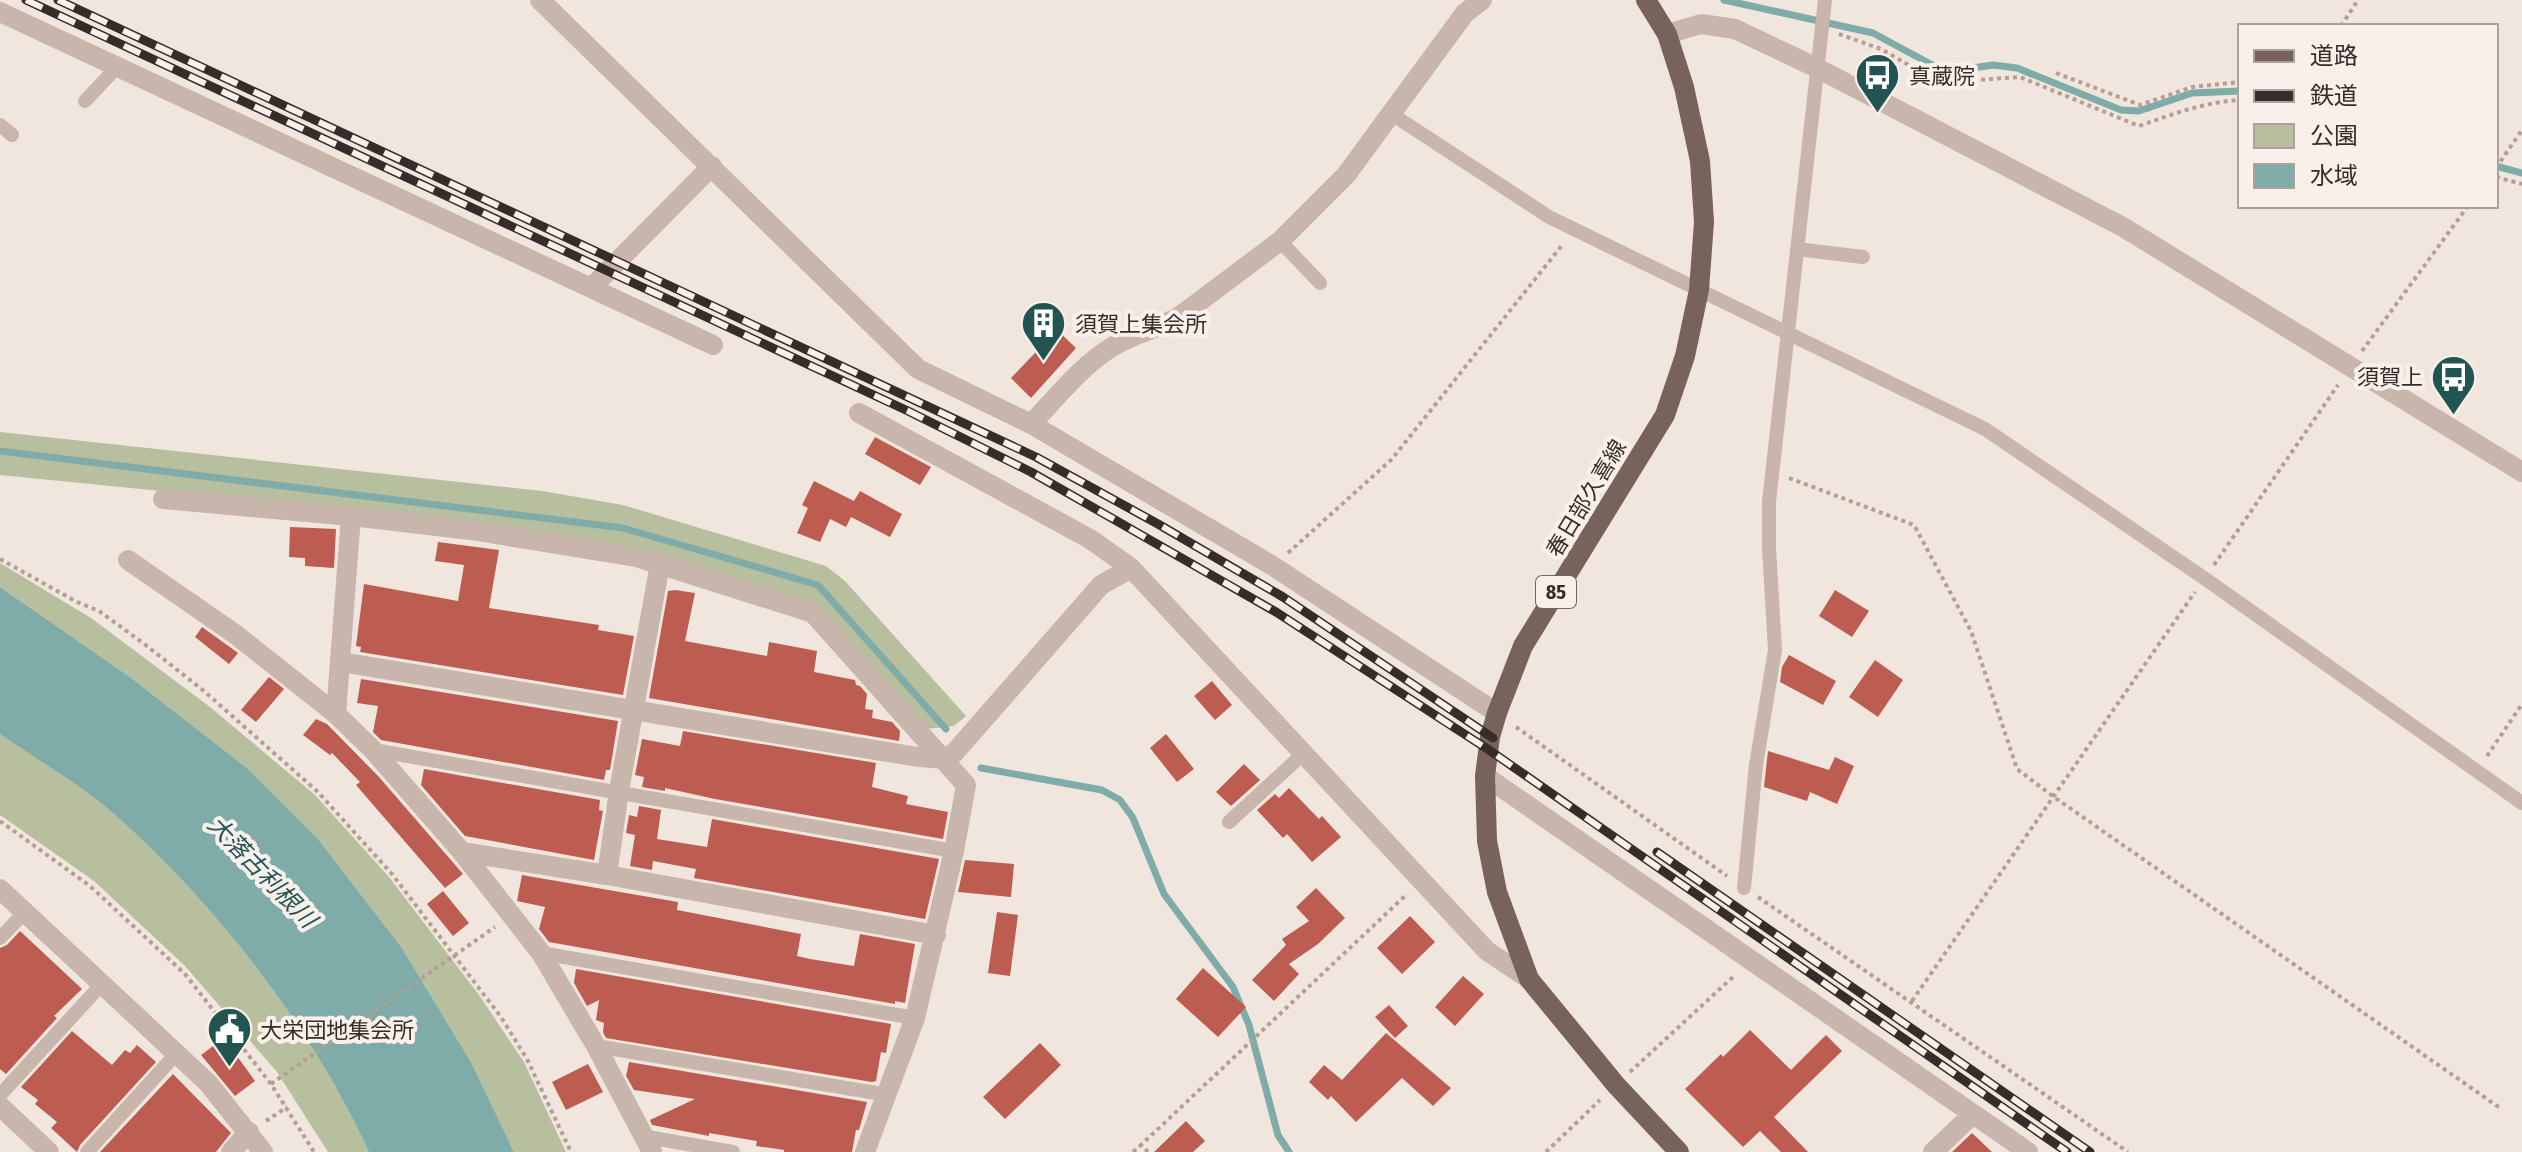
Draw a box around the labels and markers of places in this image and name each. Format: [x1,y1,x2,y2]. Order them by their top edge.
bus stop icon: 真蔵院 [1854,52,1902,115]
place label: 真蔵院 [1909,63,1975,90]
building icon: 須賀上集会所 [1020,300,1068,363]
place label: 須賀上集会所 [1075,311,1207,338]
bus stop icon: 須賀上 [2430,353,2478,416]
place label: 須賀上 [2357,364,2423,391]
public building icon: 大栄団地集会所 [205,1006,253,1069]
place label: 大栄団地集会所 [260,1017,414,1044]

